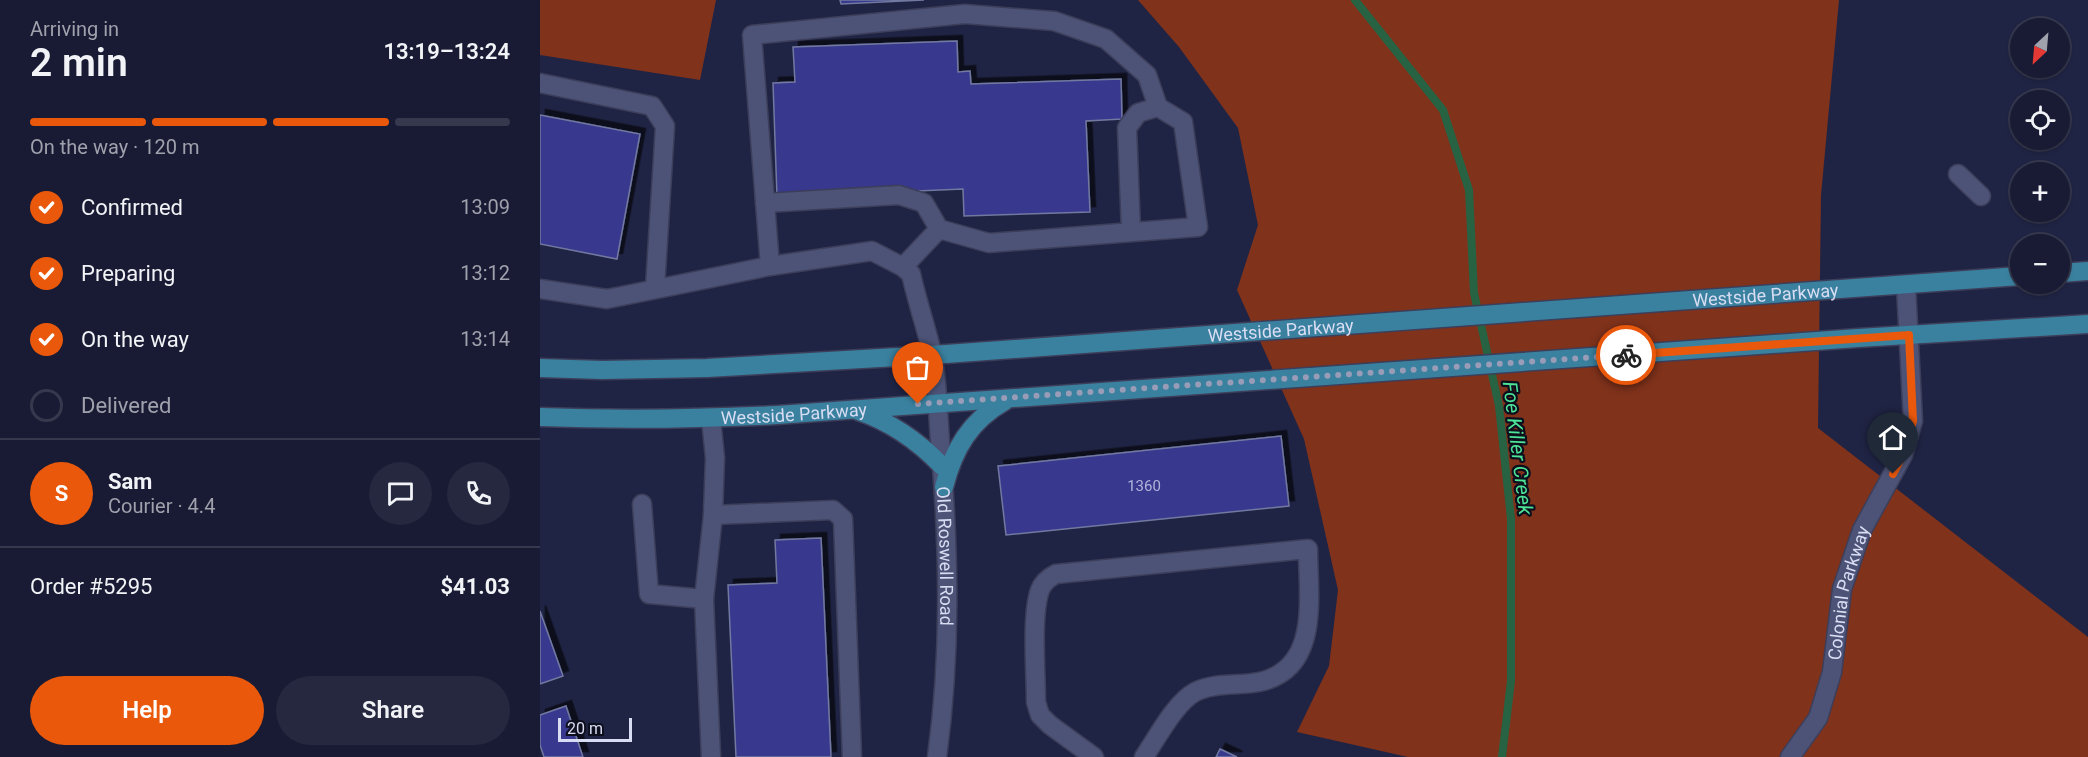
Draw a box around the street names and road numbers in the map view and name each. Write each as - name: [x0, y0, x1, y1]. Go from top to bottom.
- street label: Westside Parkway: [1692, 279, 1840, 310]
- street label: Westside Parkway: [1207, 314, 1355, 345]
- street label: Westside Parkway: [720, 398, 868, 428]
- street label: Old Roswell Road: [933, 486, 958, 626]
- street label: Colonial Parkway: [1823, 523, 1873, 661]

